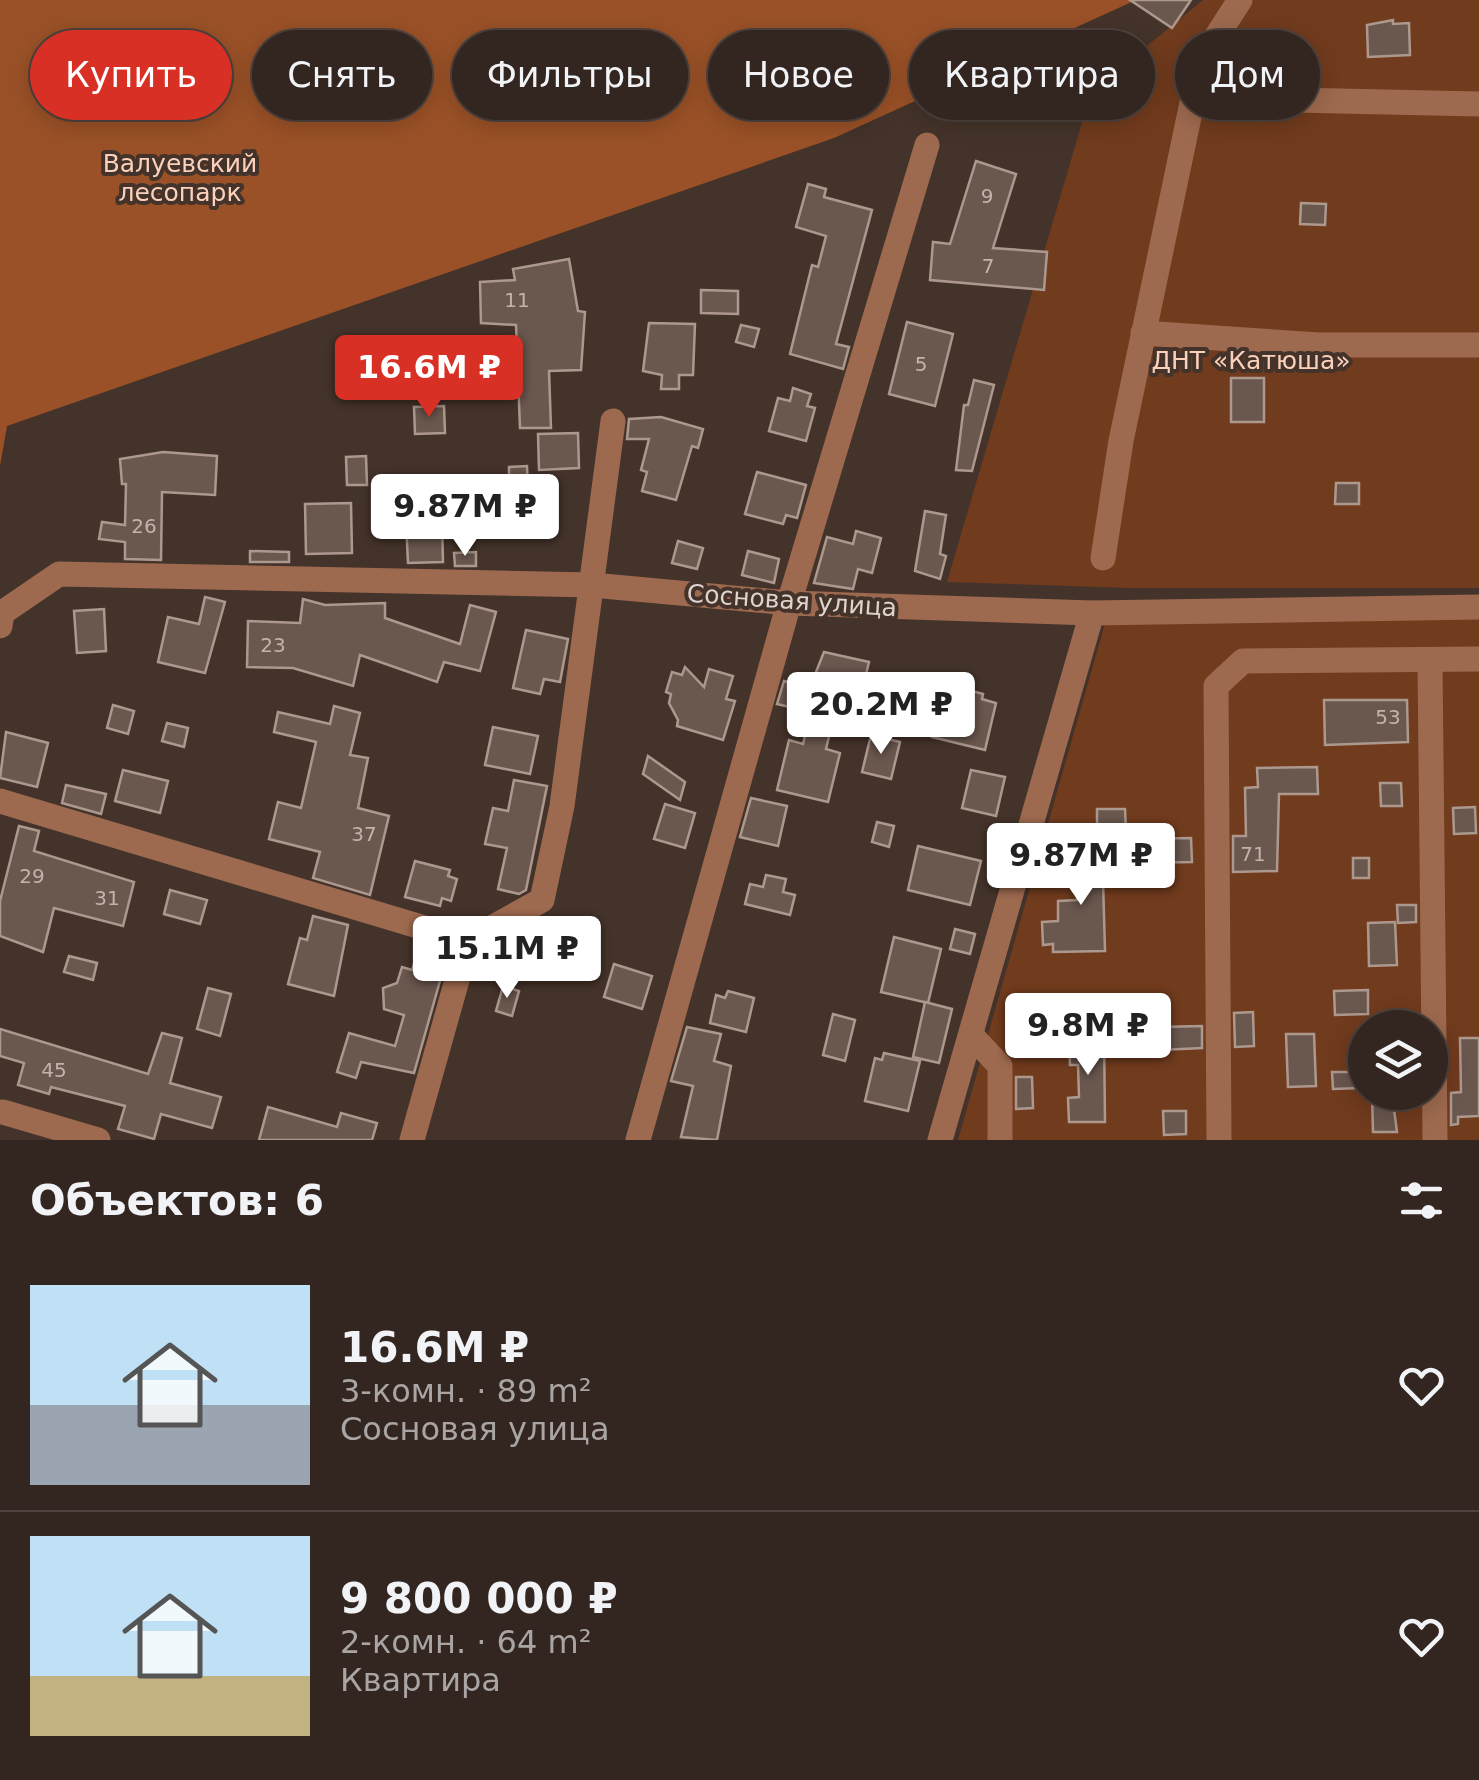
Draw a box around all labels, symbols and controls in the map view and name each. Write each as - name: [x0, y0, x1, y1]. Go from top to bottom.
- chip: Купить: [30, 30, 232, 120]
- chip: Снять: [252, 30, 432, 120]
- chip: Фильтры: [452, 30, 688, 120]
- chip: Новое: [708, 30, 889, 120]
- chip: Квартира: [909, 30, 1155, 120]
- chip: Дом: [1175, 30, 1320, 120]
- park label: Валуевский лесопарк: [103, 149, 257, 207]
- house number: 9: [981, 184, 993, 208]
- house number: 7: [982, 254, 994, 278]
- house number: 11: [504, 288, 530, 312]
- pin: 16.6M ₽: [337, 335, 521, 420]
- park label: ДНТ «Катюша»: [1151, 346, 1351, 375]
- text: 16.6M ₽: [357, 348, 501, 386]
- house number: 5: [915, 352, 927, 376]
- pin: 9.87M ₽: [373, 474, 557, 559]
- text: 9.87M ₽: [393, 487, 537, 525]
- house number: 26: [131, 514, 157, 538]
- street label: Сосновая улица: [686, 579, 898, 622]
- house number: 23: [260, 633, 286, 657]
- pin: 20.2M ₽: [789, 672, 973, 757]
- text: 20.2M ₽: [809, 685, 953, 723]
- house number: 53: [1375, 705, 1401, 729]
- house number: 37: [351, 822, 377, 846]
- pin: 9.87M ₽: [989, 823, 1173, 908]
- text: 9.87M ₽: [1009, 836, 1153, 874]
- house number: 71: [1240, 842, 1266, 866]
- house number: 29: [19, 864, 45, 888]
- house number: 31: [94, 886, 120, 910]
- pin: 15.1M ₽: [415, 916, 599, 1001]
- text: 15.1M ₽: [435, 929, 579, 967]
- pin: 9.8M ₽: [1007, 993, 1169, 1078]
- text: 9.8M ₽: [1027, 1006, 1149, 1044]
- map controls: [1348, 1010, 1448, 1110]
- button: layers: [1348, 1010, 1448, 1110]
- house number: 45: [41, 1058, 67, 1082]
- icon: filters: [1394, 1173, 1449, 1228]
- text: Объектов: 6: [30, 1176, 324, 1225]
- text: 16.6M ₽: [340, 1323, 529, 1372]
- icon: home: [110, 1325, 230, 1445]
- icon: heart: [1394, 1358, 1449, 1413]
- text: 3-комн. · 89 m²: [340, 1372, 591, 1410]
- text: Сосновая улица: [340, 1410, 609, 1448]
- text: 9 800 000 ₽: [340, 1574, 618, 1623]
- icon: home: [110, 1576, 230, 1696]
- icon: heart: [1394, 1609, 1449, 1664]
- text: 2-комн. · 64 m²: [340, 1623, 591, 1661]
- text: Квартира: [340, 1661, 501, 1699]

